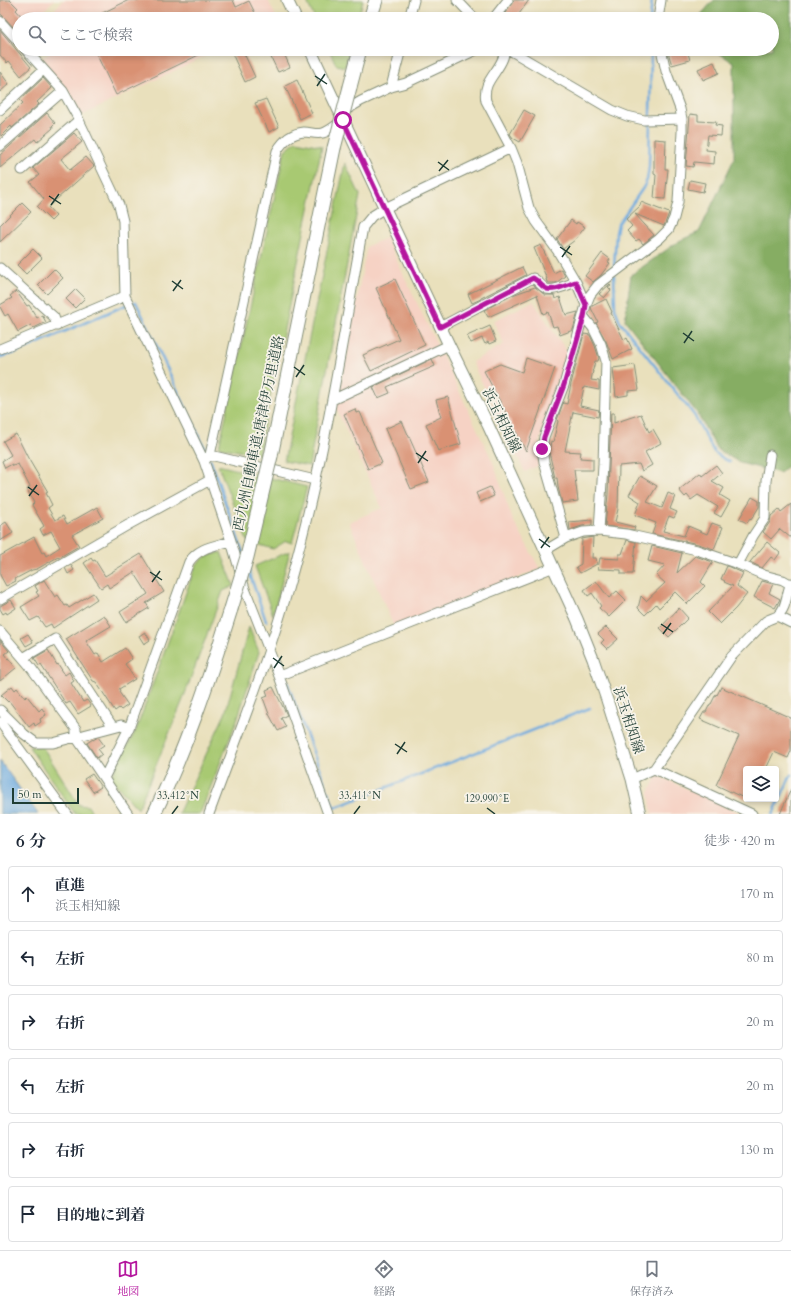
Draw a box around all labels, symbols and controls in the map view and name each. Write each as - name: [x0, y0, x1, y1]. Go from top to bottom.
- search box: [12, 12, 779, 56]
- icon: search: [26, 23, 48, 45]
- text: ここで検索: [58, 25, 133, 45]
- route start: [334, 111, 352, 129]
- street label: 西九州自動車道;唐津伊万里道路: [228, 334, 289, 533]
- street label: 浜玉相知線: [478, 385, 525, 456]
- route end: [533, 440, 551, 458]
- street label: 浜玉相知線: [609, 684, 648, 756]
- map controls: [743, 766, 779, 802]
- button: layers: [743, 766, 779, 802]
- scale bar: [12, 786, 79, 805]
- text: 50 m: [18, 787, 42, 802]
- text: 33.412°N: [157, 789, 199, 803]
- text: 33.411°N: [339, 789, 381, 803]
- text: 129.990°E: [465, 792, 509, 806]
- text: 6 分: [16, 830, 46, 853]
- text: 徒歩 · 420 m: [704, 832, 775, 850]
- text: 直進: [55, 875, 85, 895]
- icon: ahead: [17, 883, 39, 905]
- text: 170 m: [740, 885, 774, 903]
- text: 浜玉相知線: [55, 897, 120, 915]
- icon: left: [17, 947, 39, 969]
- text: 左折: [55, 949, 85, 969]
- text: 80 m: [746, 949, 774, 967]
- icon: right: [17, 1011, 39, 1033]
- text: 右折: [55, 1013, 85, 1033]
- text: 20 m: [746, 1013, 774, 1031]
- icon: left: [17, 1075, 39, 1097]
- text: 左折: [55, 1077, 85, 1097]
- text: 20 m: [746, 1077, 774, 1095]
- icon: right: [17, 1139, 39, 1161]
- text: 右折: [55, 1141, 85, 1161]
- text: 130 m: [740, 1141, 774, 1159]
- icon: arrive: [17, 1203, 39, 1225]
- text: 目的地に到着: [55, 1205, 145, 1225]
- tab: 地図: [117, 1258, 139, 1299]
- tab: 経路: [373, 1258, 395, 1299]
- tab: 保存済み: [630, 1258, 674, 1299]

